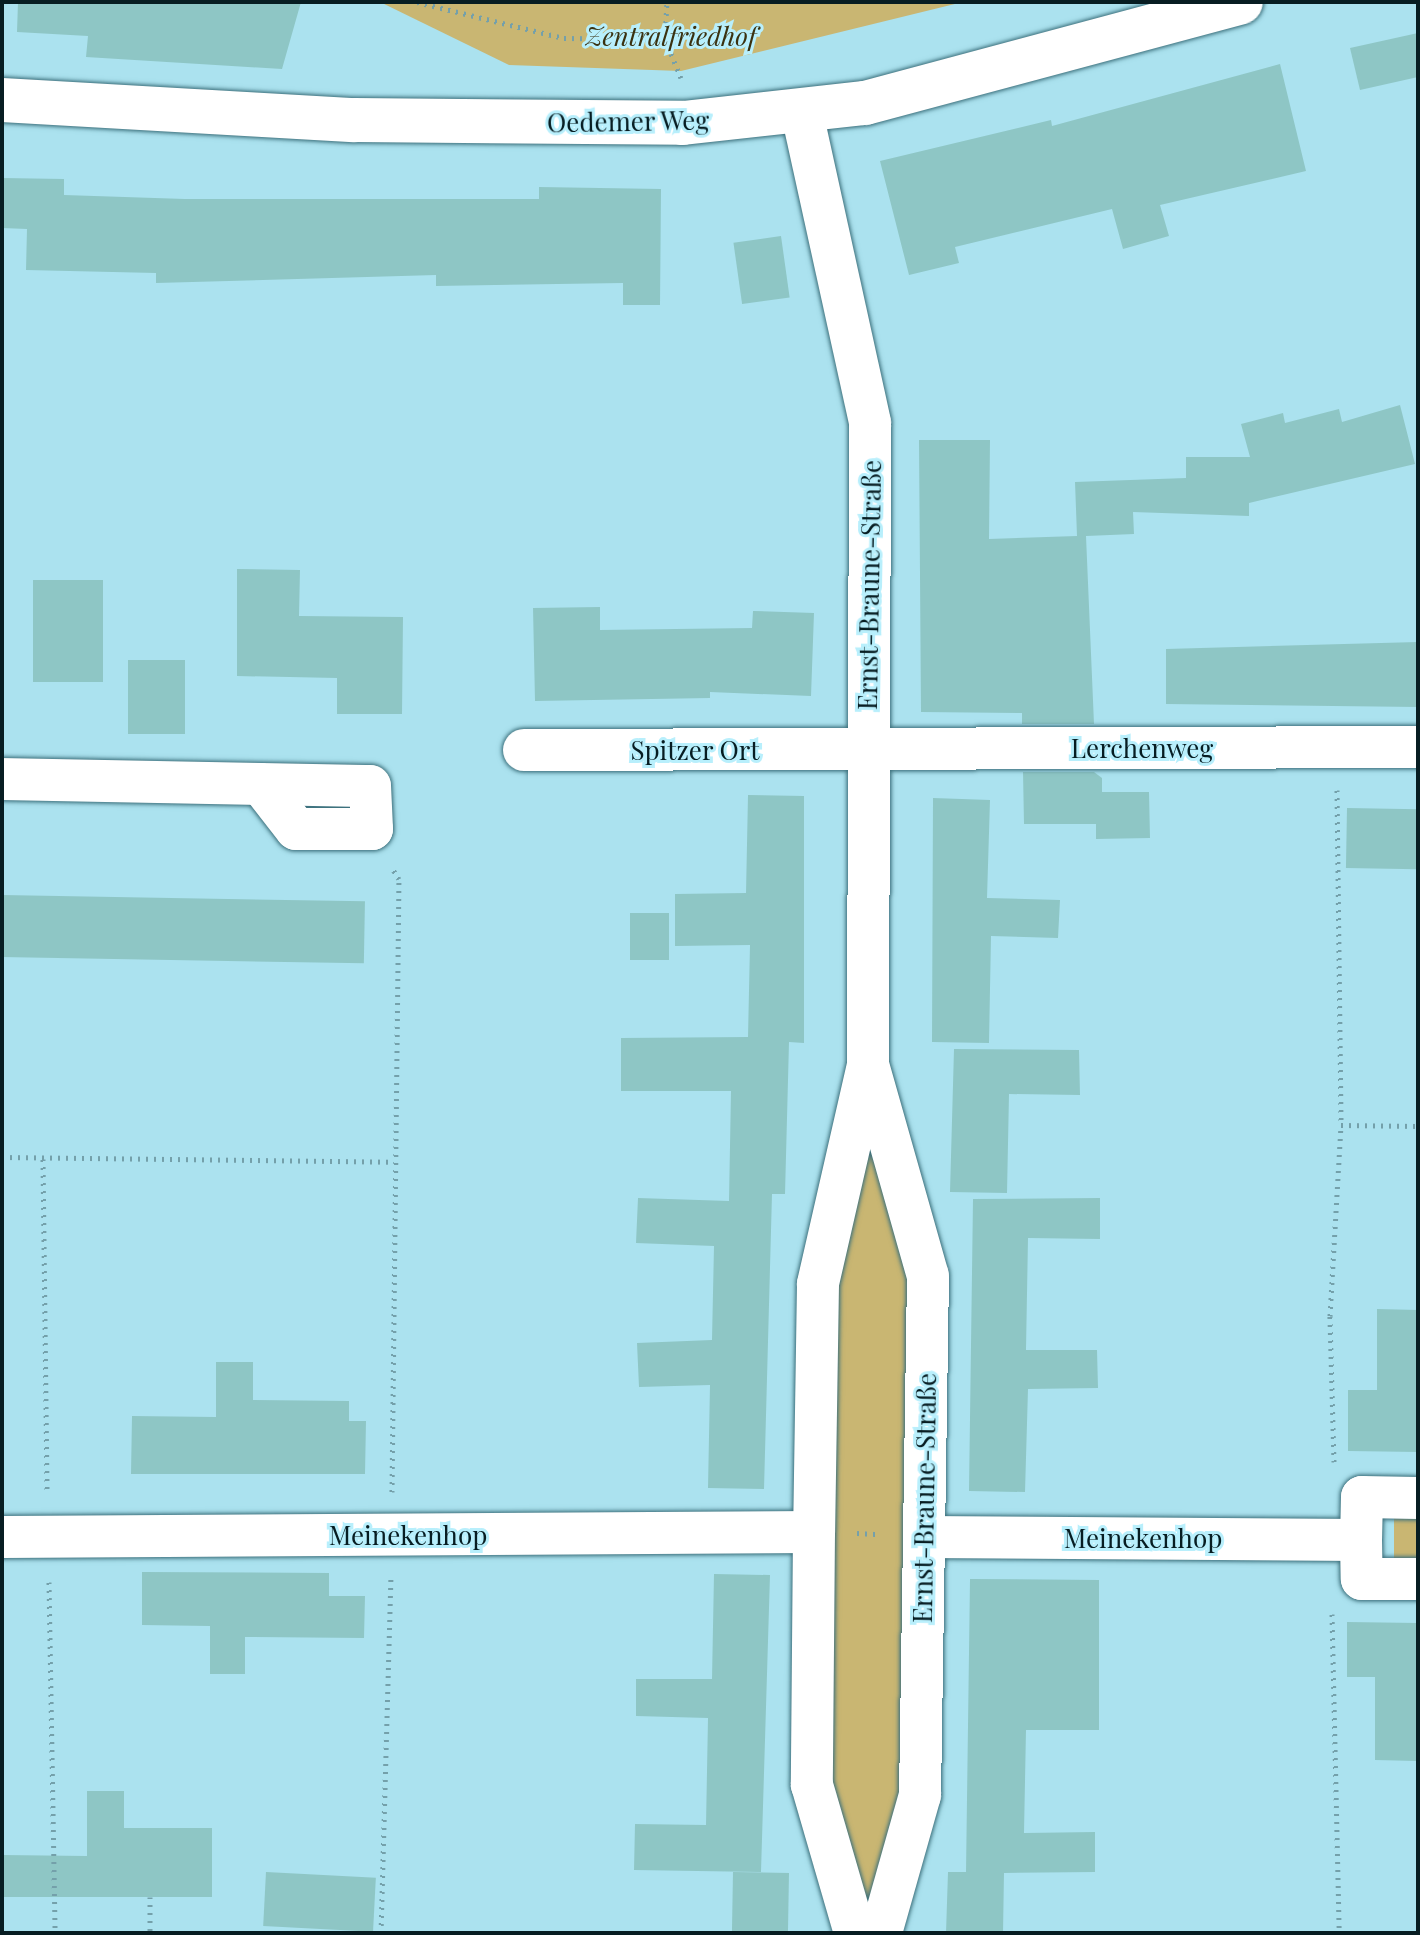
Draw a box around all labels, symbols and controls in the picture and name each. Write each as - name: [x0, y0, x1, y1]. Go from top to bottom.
- park label: Zentralfriedhof: [586, 20, 756, 52]
- street label: Oedemer Weg: [546, 104, 710, 138]
- street label: Ernst-Braune-Straße: [851, 460, 887, 710]
- street label: Lerchenweg: [1071, 732, 1213, 764]
- street label: Spitzer Ort: [630, 734, 760, 766]
- street label: Ernst-Braune-Straße: [906, 1373, 942, 1623]
- street label: Meinekenhop: [329, 1519, 487, 1551]
- street label: Meinekenhop: [1064, 1522, 1222, 1554]

